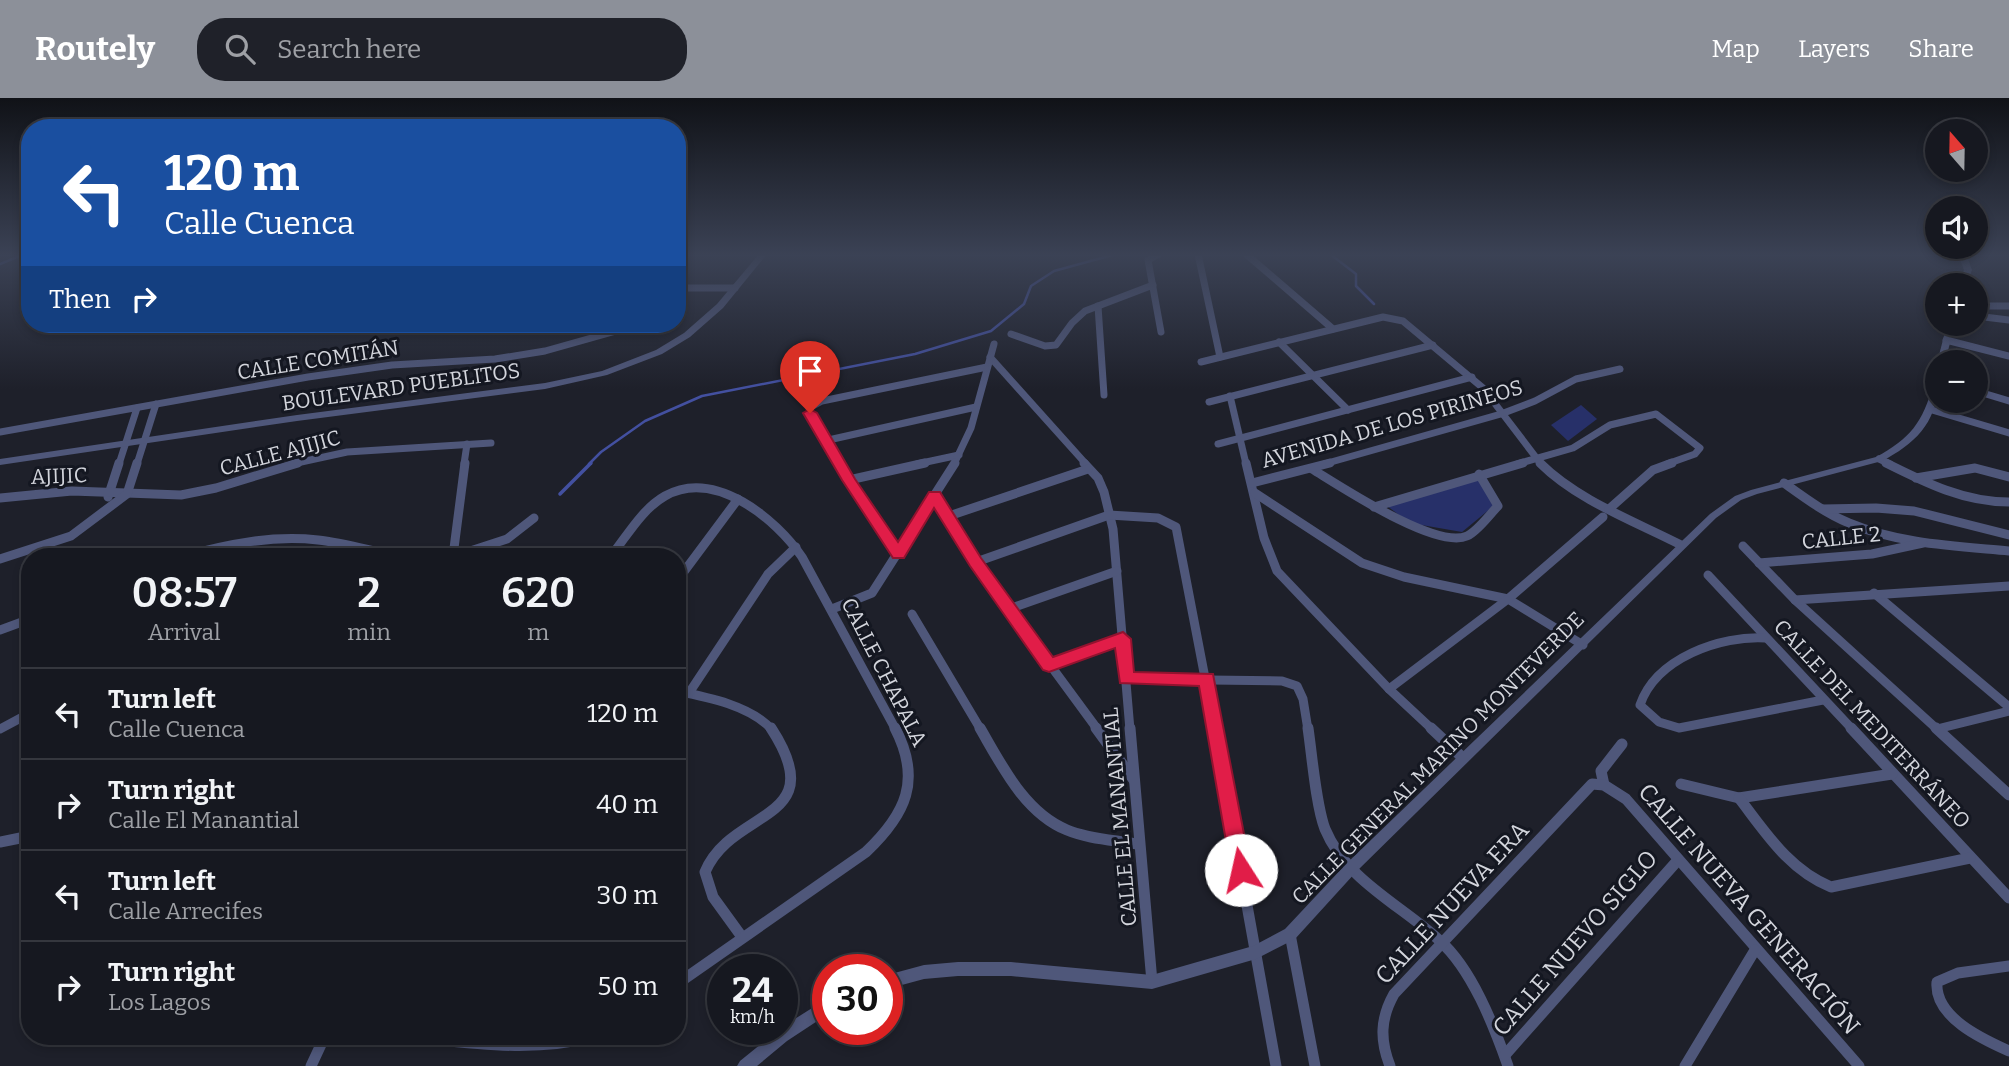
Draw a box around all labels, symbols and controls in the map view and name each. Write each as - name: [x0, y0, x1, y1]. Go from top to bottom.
- search box: [197, 18, 687, 81]
- text: Routely: [35, 29, 155, 69]
- icon: search: [221, 30, 259, 68]
- text: Search here: [277, 34, 421, 65]
- text: Map: [1712, 35, 1760, 63]
- text: Layers: [1798, 35, 1870, 63]
- text: Share: [1908, 35, 1974, 63]
- north arrow: [1925, 119, 1988, 182]
- map controls: [1925, 119, 1988, 413]
- text: 120 m: [164, 144, 299, 203]
- icon: left: [49, 147, 140, 238]
- button: sound: [1925, 196, 1988, 259]
- text: Calle Cuenca: [164, 204, 354, 242]
- button: +: [1925, 273, 1988, 336]
- icon: right: [125, 280, 163, 318]
- text: Then: [49, 284, 111, 315]
- street label: CALLE COMITÁN: [235, 334, 401, 386]
- pin: [780, 341, 840, 413]
- button: −: [1925, 350, 1988, 413]
- icon: arrive: [791, 352, 829, 390]
- street label: BOULEVARD PUEBLITOS: [280, 357, 522, 417]
- street label: AVENIDA DE LOS PIRINEOS: [1258, 374, 1526, 474]
- street label: CALLE AJIJIC: [217, 424, 343, 482]
- street label: AJIJIC: [30, 462, 88, 490]
- street label: CALLE 2: [1800, 521, 1882, 555]
- text: 08:57: [131, 568, 237, 618]
- text: 2: [357, 568, 381, 618]
- text: 620: [501, 568, 576, 618]
- street label: CALLE CHAPALA: [835, 593, 933, 751]
- street label: CALLE GENERAL MARINO MONTEVERDE: [1286, 606, 1590, 910]
- street label: CALLE DEL MEDITERRÁNEO: [1768, 614, 1976, 834]
- text: Arrival: [148, 618, 221, 646]
- text: min: [347, 618, 391, 646]
- text: m: [527, 618, 549, 646]
- text: Turn left: [108, 684, 216, 715]
- icon: left: [49, 695, 87, 733]
- text: 120 m: [587, 698, 658, 729]
- street label: CALLE EL MANANTIAL: [1097, 706, 1143, 928]
- text: Calle Cuenca: [108, 715, 245, 743]
- text: Turn right: [108, 775, 235, 806]
- street label: CALLE NUEVA GENERACIÓN: [1632, 778, 1866, 1040]
- icon: right: [49, 786, 87, 824]
- text: 40 m: [596, 789, 658, 820]
- text: Calle El Manantial: [108, 806, 299, 834]
- street label: CALLE NUEVA ERA: [1370, 816, 1534, 990]
- position arrow: [1204, 833, 1278, 907]
- street label: CALLE NUEVO SIGLO: [1487, 845, 1663, 1041]
- text: Turn left: [108, 866, 216, 897]
- icon: left: [49, 877, 87, 915]
- text: 30 m: [597, 880, 658, 911]
- text: Calle Arrecifes: [108, 897, 263, 925]
- speed limit sign: 30: [812, 954, 903, 1045]
- text: Turn right: [108, 957, 235, 988]
- icon: right: [49, 968, 87, 1006]
- text: 24: [732, 969, 773, 1011]
- text: 50 m: [597, 971, 658, 1002]
- text: Los Lagos: [108, 988, 211, 1016]
- text: km/h: [730, 1006, 775, 1028]

